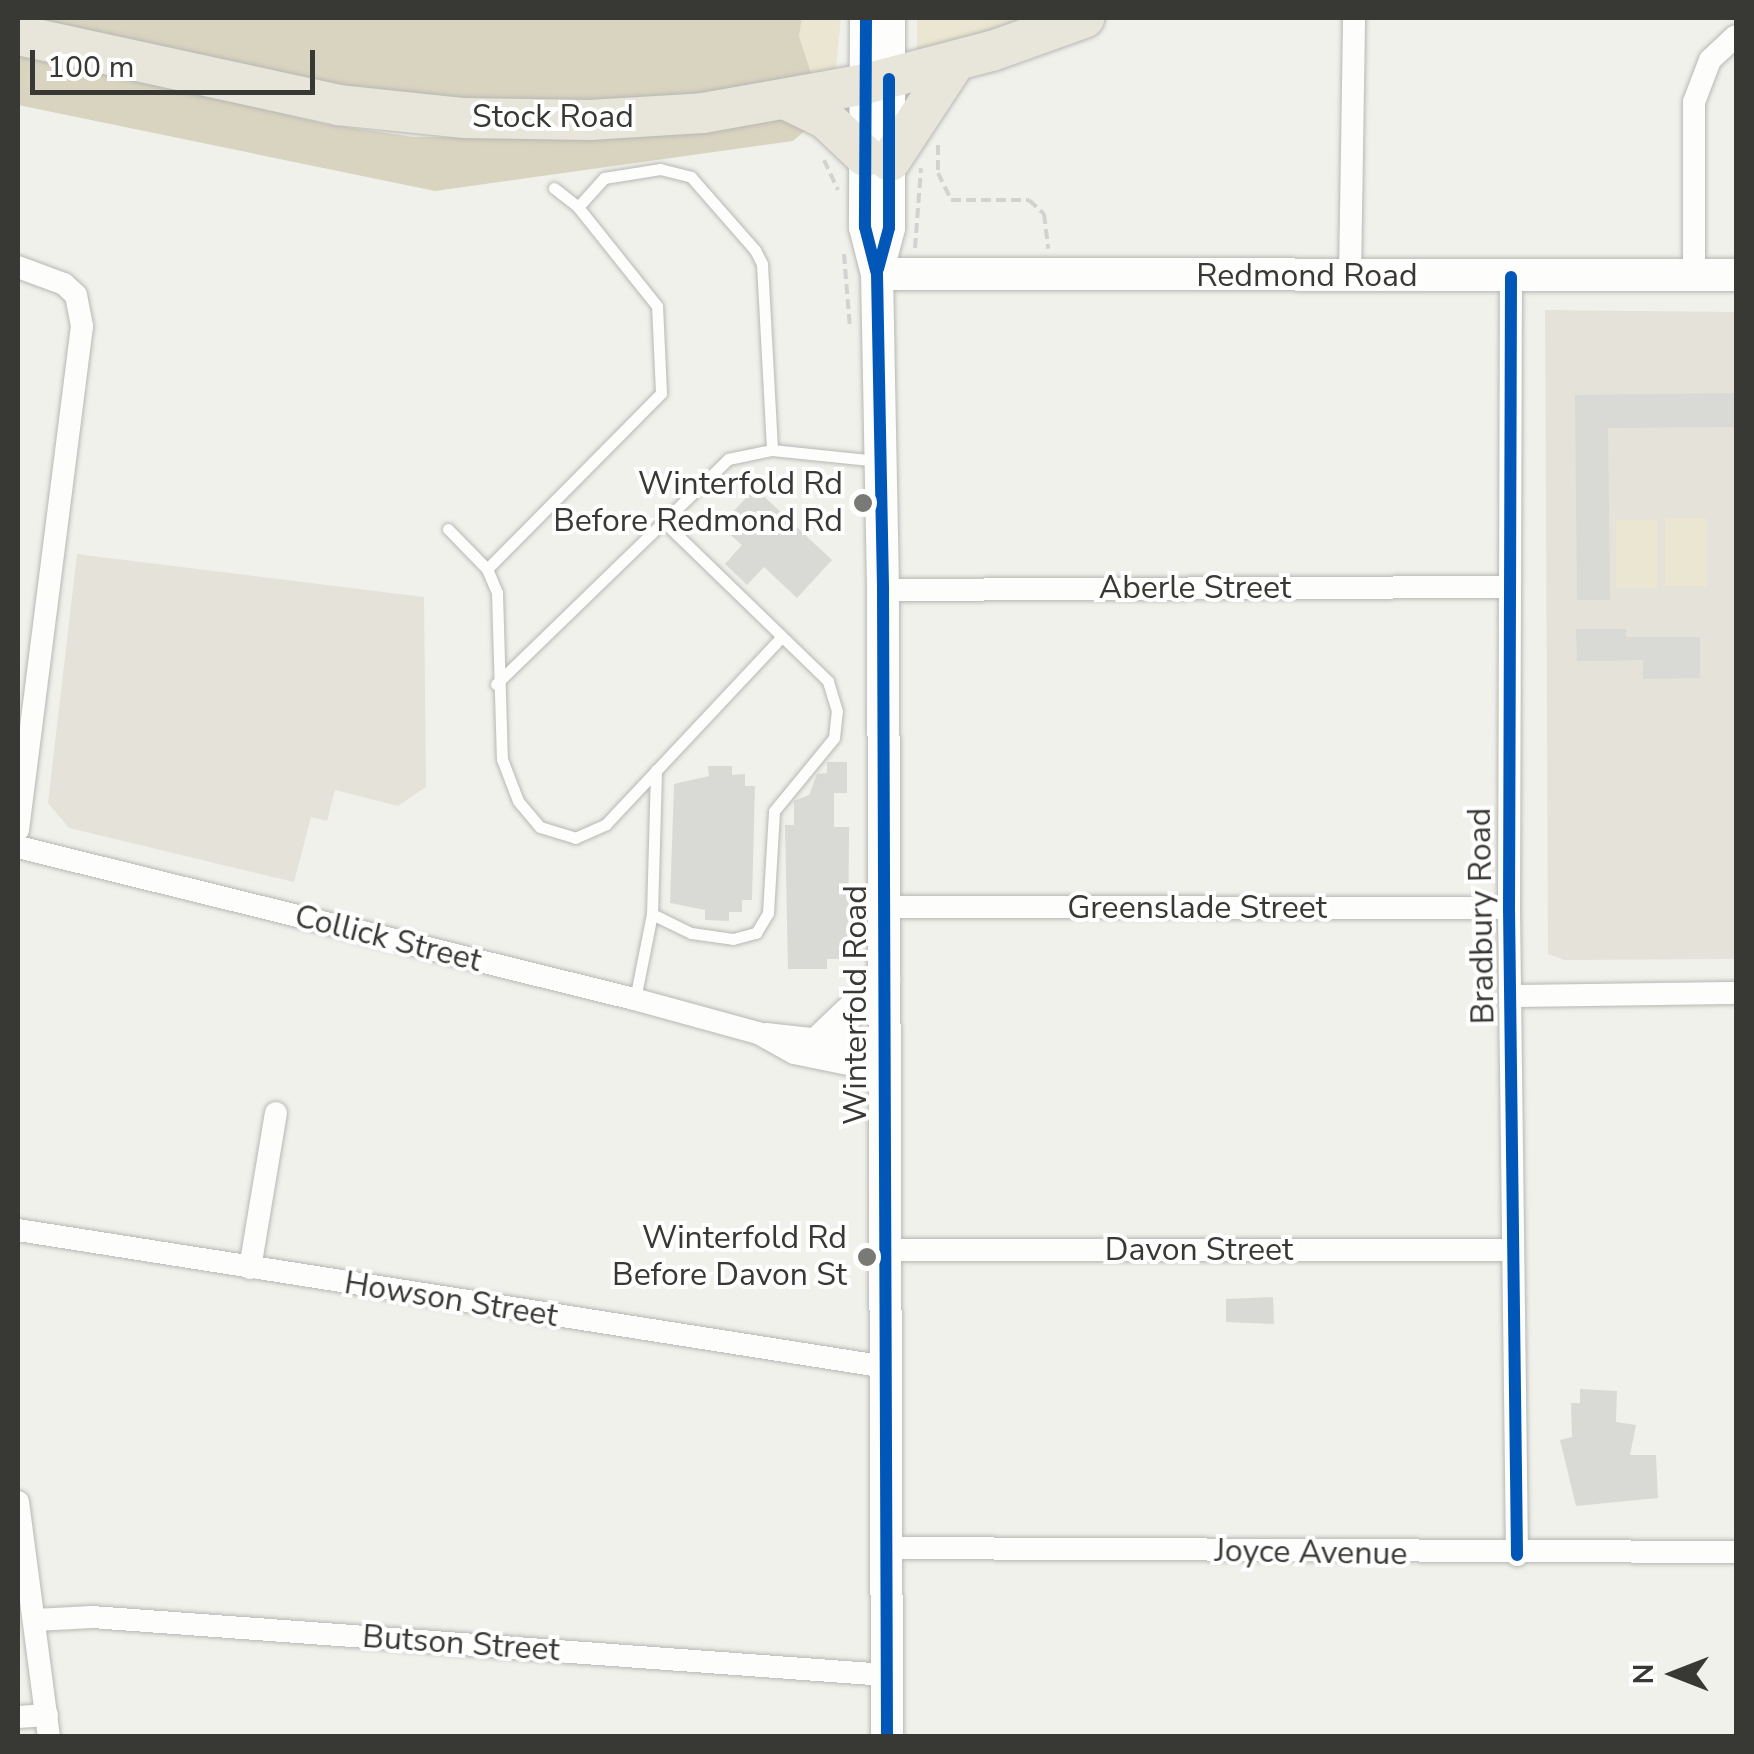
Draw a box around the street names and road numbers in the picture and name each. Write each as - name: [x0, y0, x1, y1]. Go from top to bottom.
- street label: Stock Road: [472, 98, 634, 136]
- street label: Redmond Road: [1196, 257, 1418, 295]
- street label: Aberle Street: [1099, 569, 1291, 607]
- street label: Bradbury Road: [1461, 807, 1503, 1025]
- street label: Winterfold Road: [837, 885, 875, 1125]
- street label: Greenslade Street: [1067, 889, 1327, 927]
- street label: Collick Street: [291, 897, 485, 981]
- street label: Davon Street: [1105, 1231, 1293, 1269]
- street label: Howson Street: [342, 1264, 560, 1336]
- street label: Joyce Avenue: [1214, 1532, 1408, 1574]
- street label: Butson Street: [361, 1618, 561, 1670]

